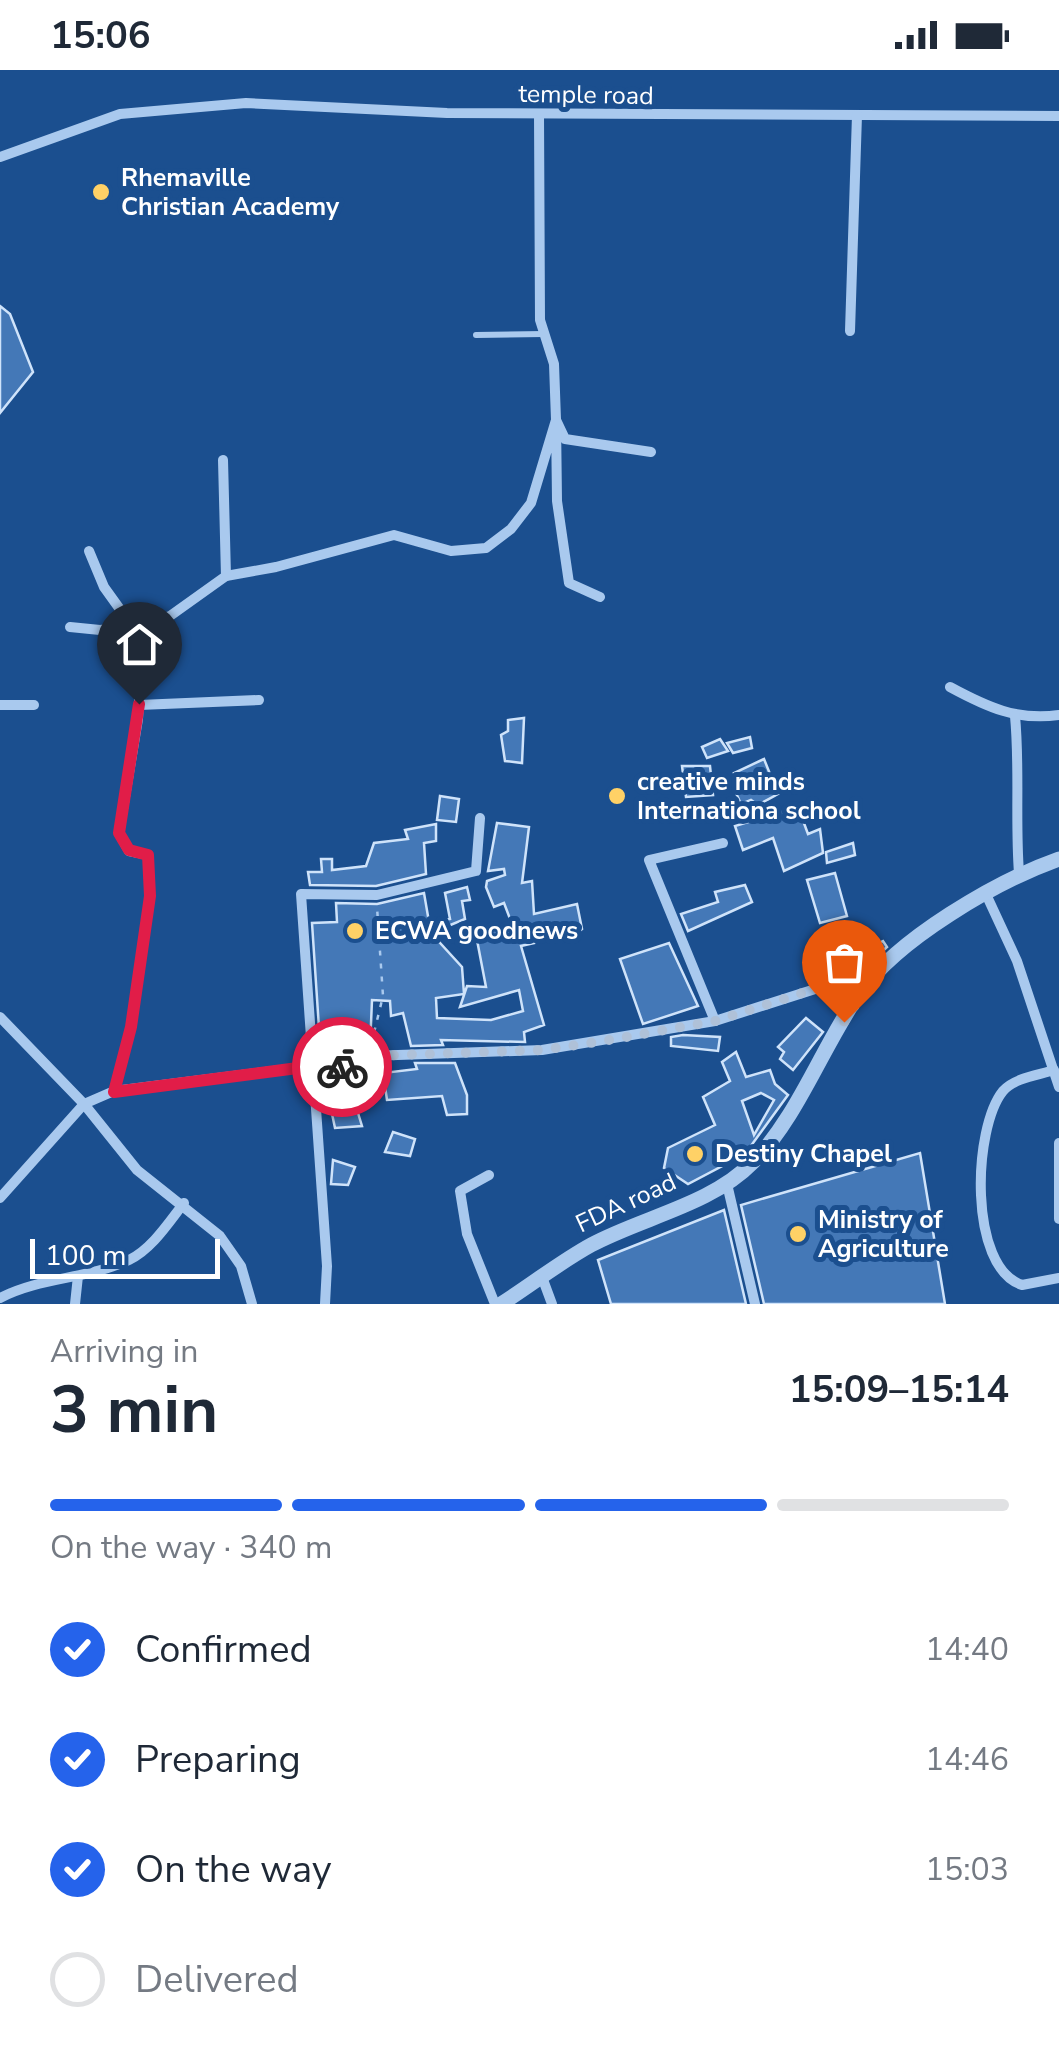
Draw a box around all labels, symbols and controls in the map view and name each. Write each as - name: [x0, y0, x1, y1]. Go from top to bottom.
- text: 15:06: [50, 10, 151, 61]
- street label: temple road: [518, 77, 654, 113]
- place label: Rhemaville Christian Academy: [121, 161, 340, 224]
- marker: Rhemaville Christian Academy: [90, 181, 112, 203]
- pin: [97, 602, 182, 705]
- icon: home: [112, 617, 167, 672]
- place label: creative minds Internationa school: [637, 765, 861, 828]
- marker: creative minds Internationa school: [606, 785, 628, 807]
- place label: ECWA goodnews: [375, 914, 578, 948]
- marker: ECWA goodnews: [344, 920, 366, 942]
- pin: [802, 920, 887, 1023]
- icon: bag: [817, 935, 872, 990]
- courier: [292, 1017, 392, 1117]
- icon: bike: [315, 1040, 370, 1095]
- place label: Destiny Chapel: [715, 1137, 892, 1171]
- marker: Destiny Chapel: [684, 1143, 706, 1165]
- street label: FDA road: [570, 1165, 682, 1241]
- place label: Ministry of Agriculture: [818, 1203, 949, 1266]
- marker: Ministry of Agriculture: [787, 1223, 809, 1245]
- scale bar: [30, 1234, 220, 1278]
- text: 100 m: [45, 1237, 127, 1275]
- text: Arriving in: [50, 1330, 198, 1373]
- text: 15:09–15:14: [789, 1364, 1009, 1415]
- text: 3 min: [50, 1366, 218, 1455]
- text: On the way · 340 m: [50, 1526, 332, 1569]
- icon: check: [50, 1622, 105, 1677]
- text: Confirmed: [135, 1624, 312, 1675]
- text: 14:40: [925, 1628, 1009, 1671]
- icon: check: [50, 1732, 105, 1787]
- text: Preparing: [135, 1734, 301, 1785]
- text: 14:46: [925, 1738, 1009, 1781]
- icon: check: [50, 1842, 105, 1897]
- text: On the way: [135, 1844, 331, 1895]
- text: 15:03: [925, 1848, 1009, 1891]
- text: Delivered: [135, 1954, 299, 2005]

